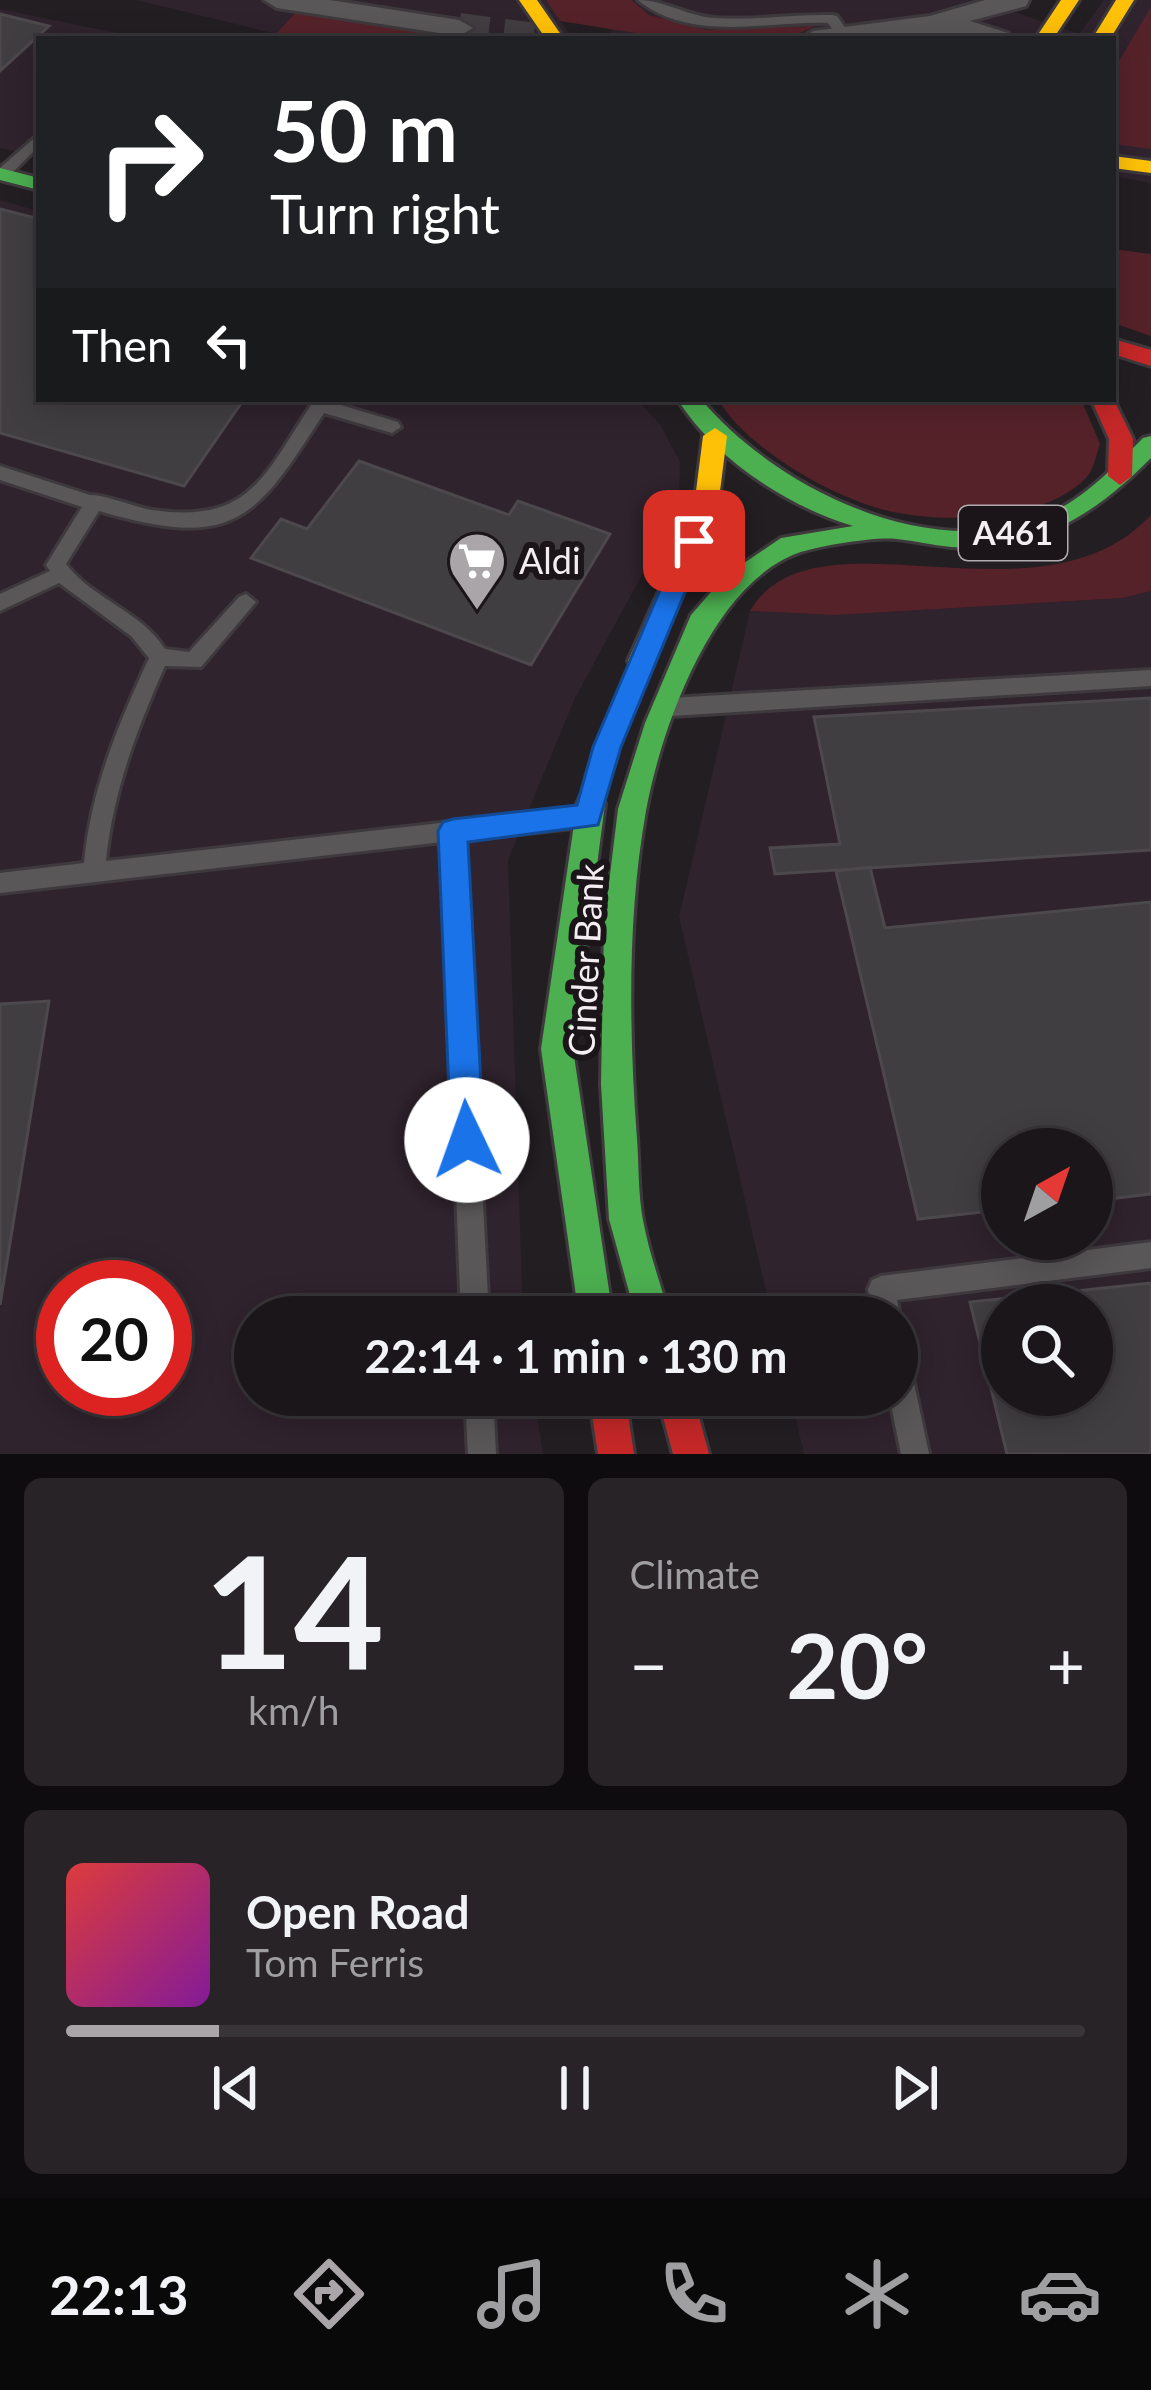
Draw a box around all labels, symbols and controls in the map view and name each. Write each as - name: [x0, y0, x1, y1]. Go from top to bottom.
- text: 50 m: [270, 79, 458, 180]
- icon: right: [72, 84, 228, 240]
- text: Turn right: [270, 181, 500, 246]
- icon: left: [196, 312, 262, 378]
- text: Then: [72, 318, 172, 372]
- pin: [643, 490, 745, 592]
- road number: A461: [959, 506, 1067, 560]
- icon: arrive: [661, 508, 727, 574]
- supermarket icon: Aldi: [446, 530, 508, 612]
- place label: Aldi: [519, 538, 581, 582]
- street label: Cinder Bank: [558, 862, 612, 1057]
- position arrow: [404, 1077, 530, 1203]
- north arrow: [981, 1128, 1113, 1260]
- map controls: [981, 1128, 1113, 1416]
- speed limit sign: 20: [36, 1260, 192, 1416]
- button: search: [981, 1284, 1113, 1416]
- text: 22:14 · 1 min · 130 m: [365, 1329, 787, 1383]
- text: 14: [203, 1515, 384, 1702]
- text: Climate: [630, 1551, 760, 1597]
- text: 20°: [786, 1610, 928, 1718]
- text: −: [630, 1625, 668, 1704]
- text: +: [1047, 1625, 1085, 1704]
- text: km/h: [248, 1687, 339, 1733]
- text: Open Road: [246, 1885, 470, 1939]
- text: Tom Ferris: [246, 1939, 424, 1985]
- icon: previous: [203, 2055, 269, 2121]
- icon: pause: [542, 2055, 608, 2121]
- icon: next: [882, 2055, 948, 2121]
- icon: directions: [287, 2252, 371, 2336]
- icon: music: [470, 2252, 554, 2336]
- icon: phone: [652, 2252, 736, 2336]
- icon: climate: [835, 2252, 919, 2336]
- icon: car: [1018, 2252, 1102, 2336]
- text: 22:13: [49, 2262, 189, 2327]

